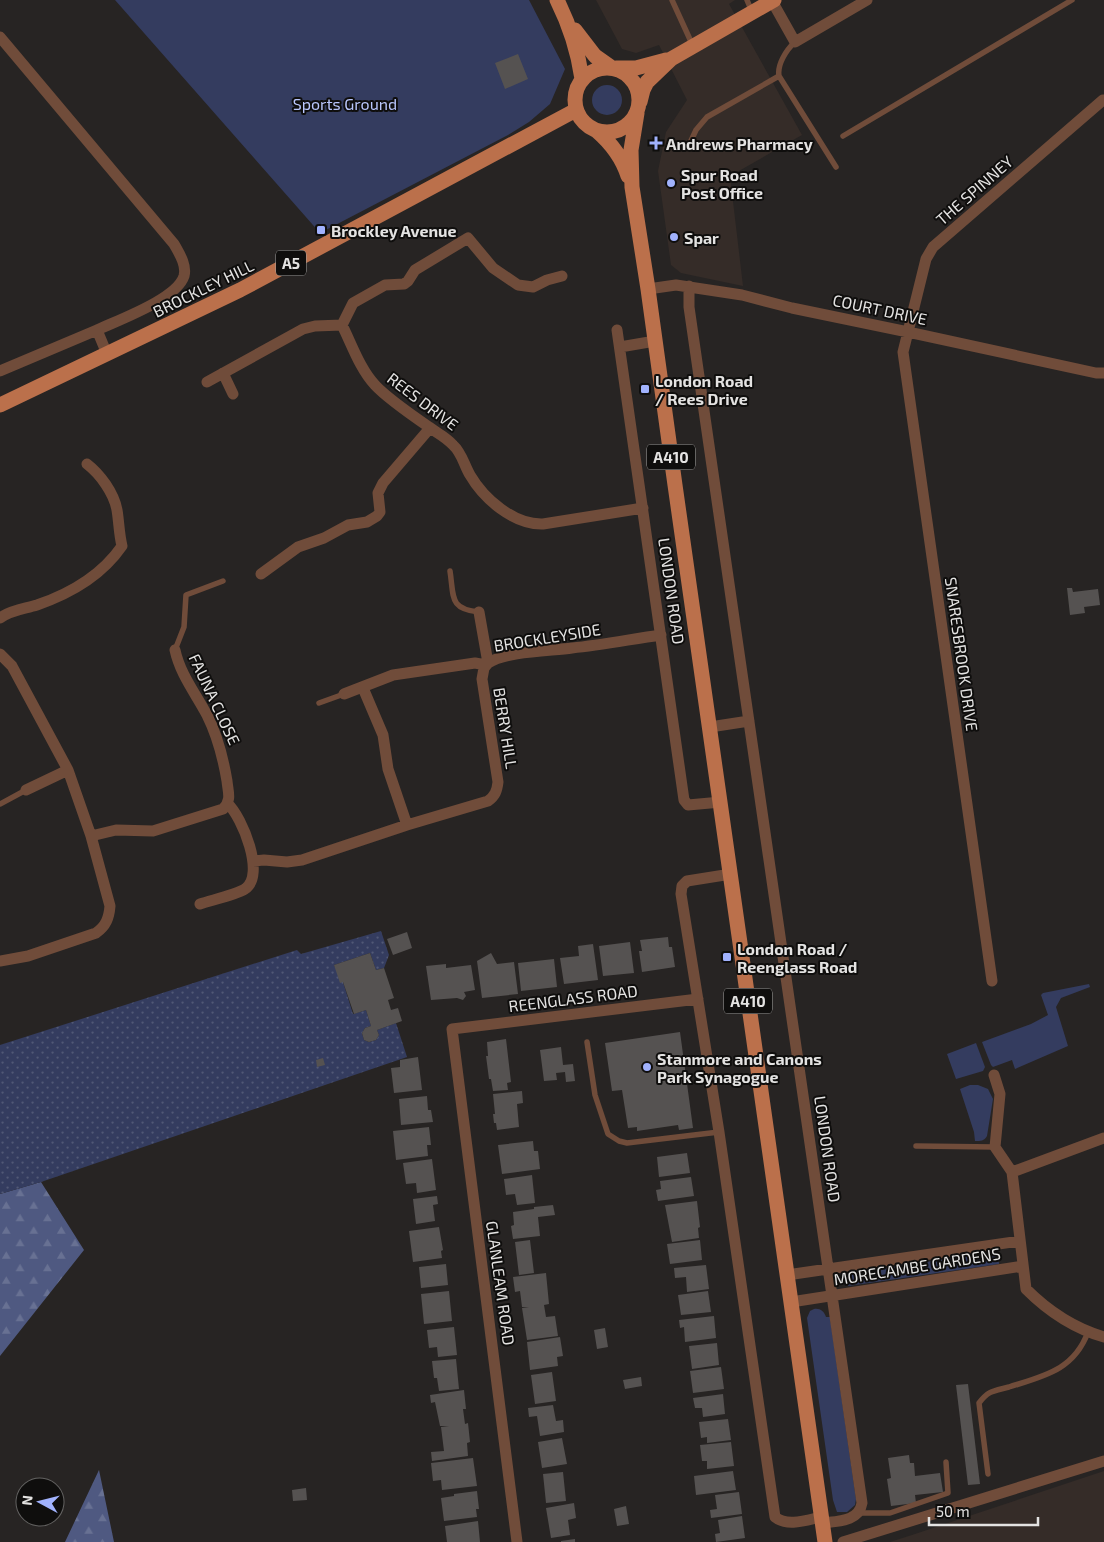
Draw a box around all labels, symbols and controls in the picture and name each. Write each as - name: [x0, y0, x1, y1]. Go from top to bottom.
- park label: Sports Ground: [293, 94, 397, 113]
- place label: Andrews Pharmacy: [666, 134, 813, 154]
- marker: Andrews Pharmacy: [650, 137, 662, 149]
- street label: THE SPINNEY: [932, 151, 1016, 229]
- place label: Spur Road Post Office: [681, 165, 763, 202]
- marker: Spur Road Post Office: [665, 177, 677, 189]
- place label: Brockley Avenue: [331, 221, 457, 241]
- marker: Brockley Avenue: [315, 224, 327, 236]
- place label: Spar: [684, 228, 719, 247]
- marker: Spar: [668, 231, 680, 243]
- road number: A5: [276, 250, 306, 276]
- street label: BROCKLEY HILL: [149, 255, 257, 321]
- street label: COURT DRIVE: [831, 290, 929, 328]
- street label: REES DRIVE: [384, 368, 462, 434]
- place label: London Road / Rees Drive: [655, 371, 753, 408]
- marker: London Road / Rees Drive: [639, 383, 651, 395]
- road number: A410: [647, 444, 695, 470]
- street label: LONDON ROAD: [655, 537, 689, 645]
- street label: SNARESBROOK DRIVE: [942, 576, 982, 732]
- street label: BROCKLEYSIDE: [492, 619, 602, 655]
- street label: FAUNA CLOSE: [186, 650, 244, 748]
- street label: BERRY HILL: [490, 686, 522, 770]
- place label: London Road / Reenglass Road: [737, 939, 857, 976]
- marker: London Road / Reenglass Road: [721, 951, 733, 963]
- street label: REENGLASS ROAD: [507, 981, 639, 1015]
- road number: A410: [724, 988, 772, 1014]
- place label: Stanmore and Canons Park Synagogue: [657, 1049, 822, 1087]
- marker: Stanmore and Canons Park Synagogue: [641, 1061, 653, 1073]
- street label: LONDON ROAD: [811, 1095, 845, 1203]
- street label: GLANLEAM ROAD: [483, 1220, 519, 1346]
- street label: MORECAMBE GARDENS: [832, 1243, 1002, 1289]
- north arrow: [15, 1477, 65, 1527]
- text: N: [18, 1494, 36, 1506]
- scale bar: [929, 1494, 1038, 1526]
- text: 50 m: [936, 1502, 970, 1520]

